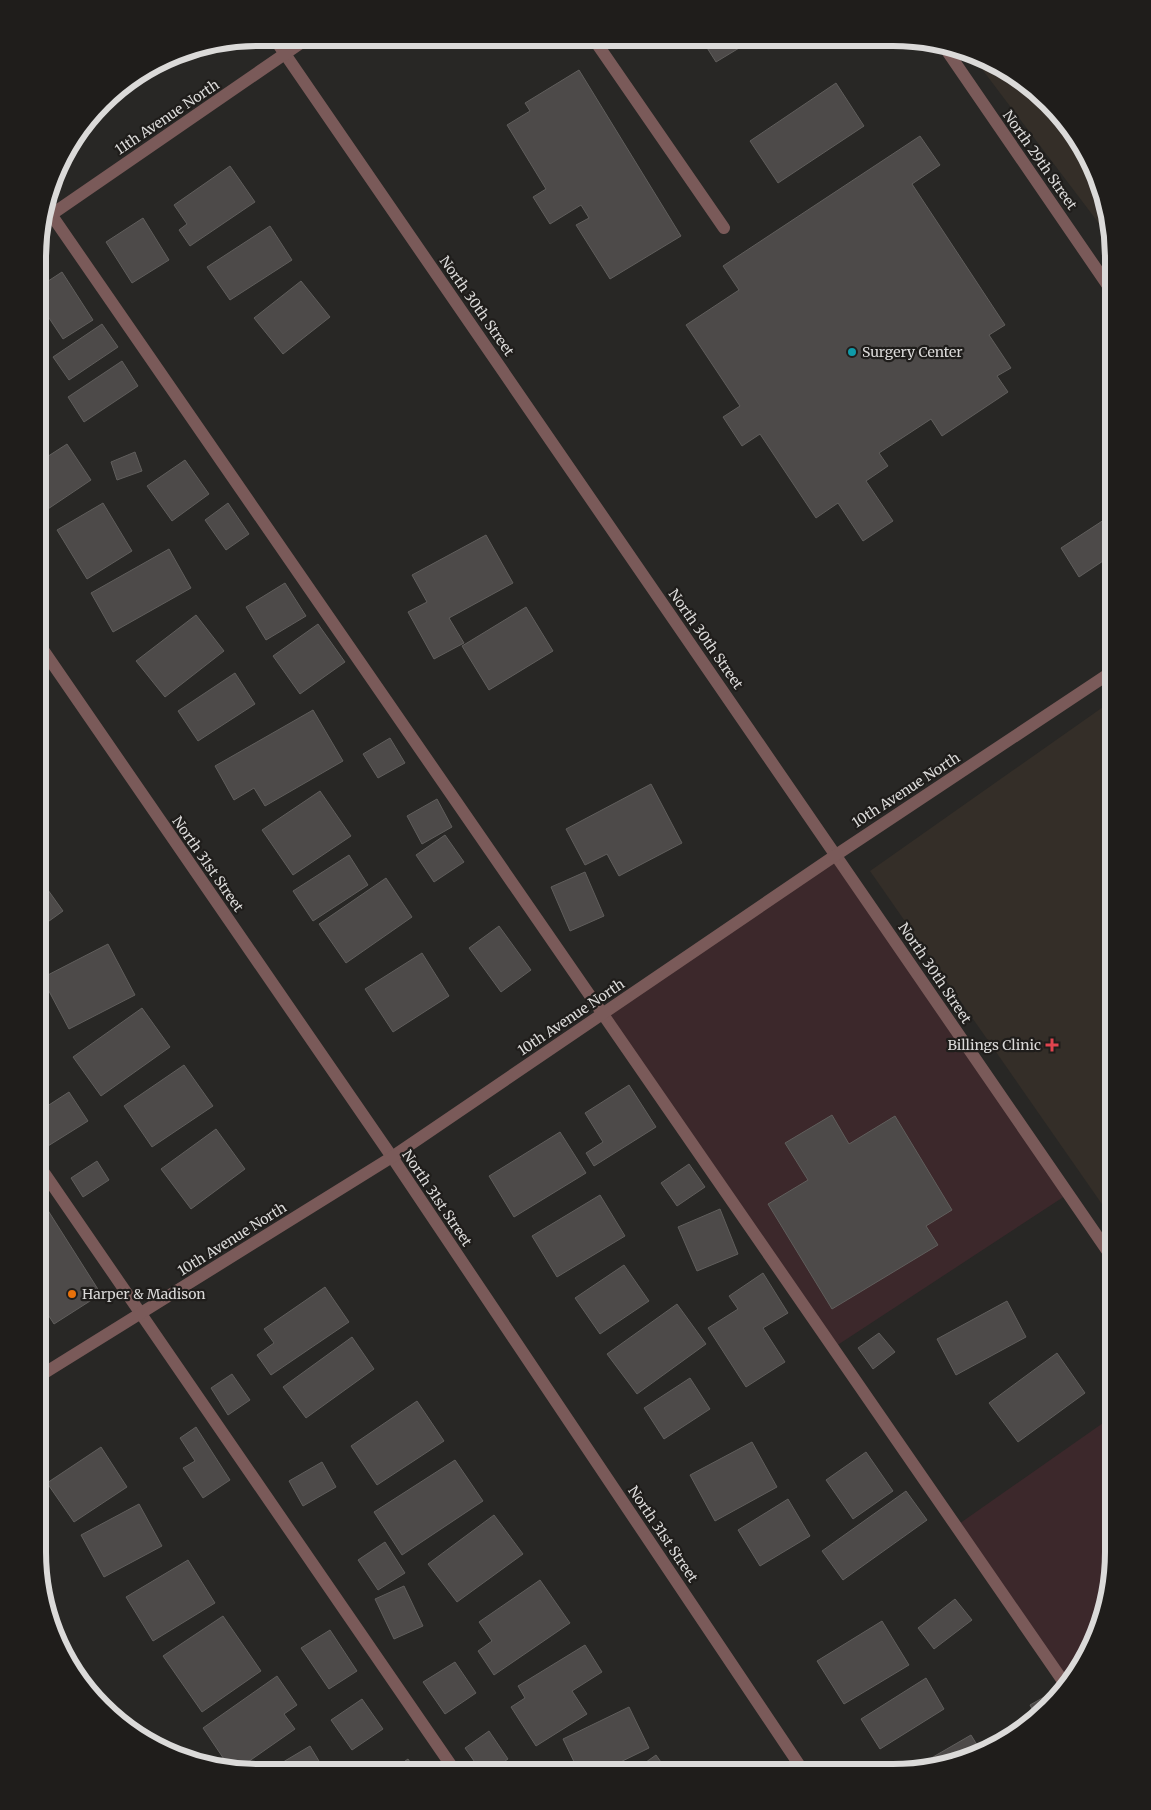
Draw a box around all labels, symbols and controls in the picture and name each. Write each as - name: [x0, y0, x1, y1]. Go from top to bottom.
- street label: 11th Avenue North: [111, 75, 223, 159]
- street label: North 29th Street: [999, 107, 1081, 214]
- street label: North 30th Street: [436, 253, 519, 360]
- place label: Surgery Center: [862, 343, 963, 361]
- marker: Surgery Center: [846, 346, 858, 358]
- street label: North 30th Street: [665, 586, 748, 693]
- street label: 10th Avenue North: [849, 748, 963, 832]
- street label: North 31st Street: [168, 813, 248, 916]
- street label: North 30th Street: [895, 919, 976, 1027]
- street label: 10th Avenue North: [514, 975, 628, 1059]
- place label: Billings Clinic: [947, 1036, 1041, 1054]
- marker: Billings Clinic: [1045, 1038, 1059, 1052]
- street label: North 31st Street: [398, 1146, 476, 1250]
- street label: 10th Avenue North: [174, 1198, 290, 1280]
- place label: Harper & Madison: [82, 1285, 206, 1303]
- marker: Harper & Madison: [66, 1288, 78, 1300]
- street label: North 31st Street: [624, 1482, 702, 1586]

